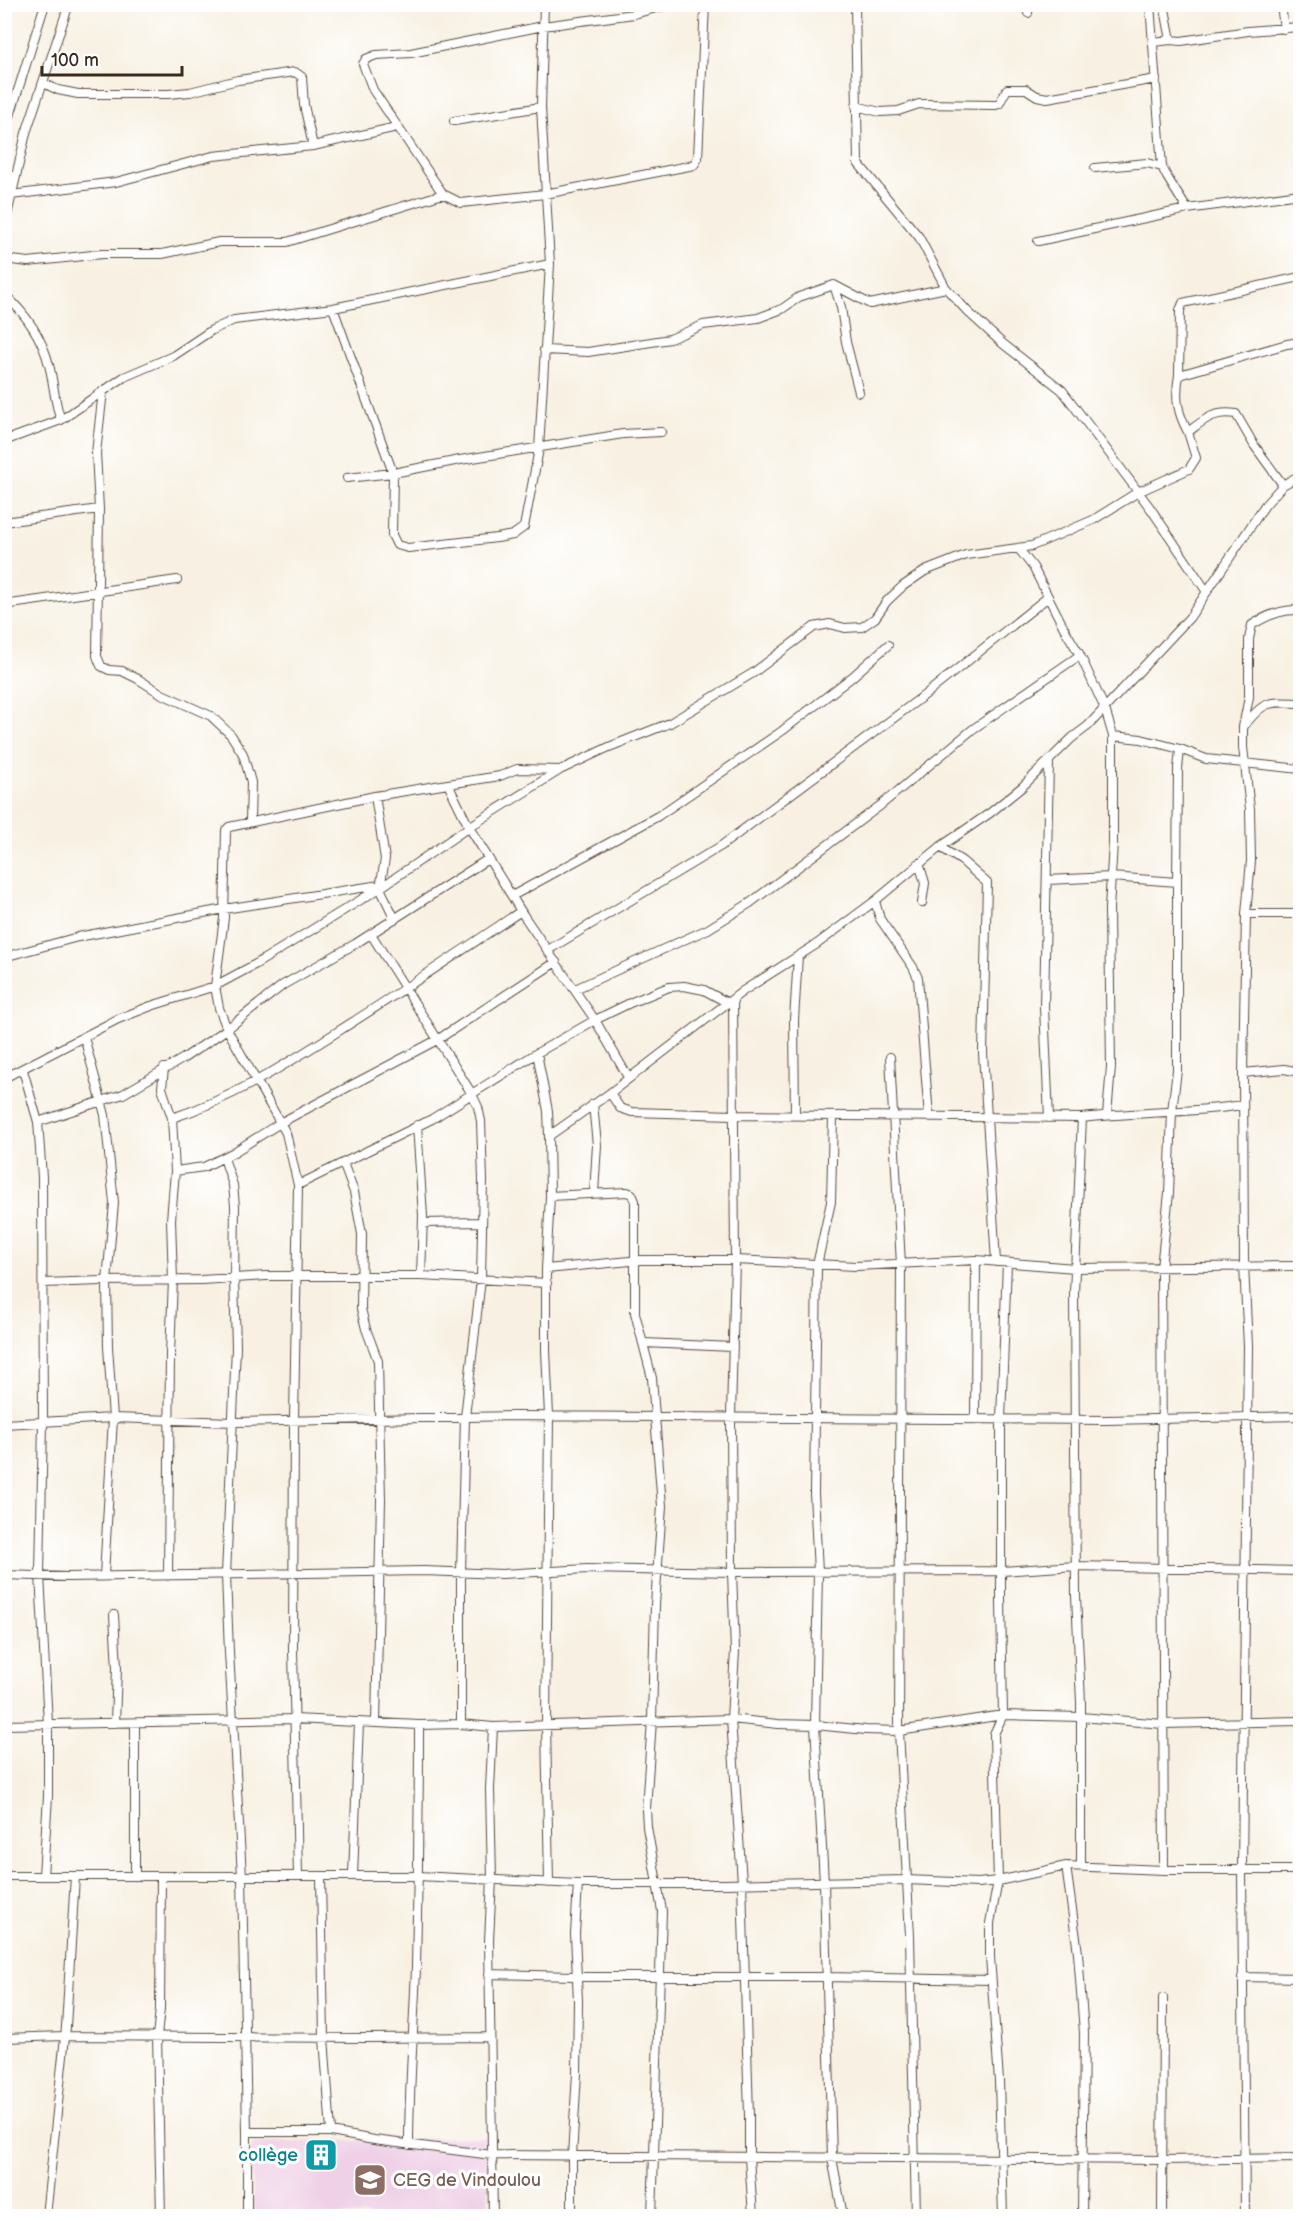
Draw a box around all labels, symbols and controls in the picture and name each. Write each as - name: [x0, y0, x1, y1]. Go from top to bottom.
- scale bar: [42, 39, 182, 77]
- text: 100 m: [51, 50, 99, 71]
- building icon: collège: [303, 2137, 339, 2173]
- place label: collège: [238, 2145, 298, 2166]
- school or university icon: CEG de Vindoulou: [352, 2162, 388, 2198]
- place label: CEG de Vindoulou: [393, 2170, 541, 2191]

